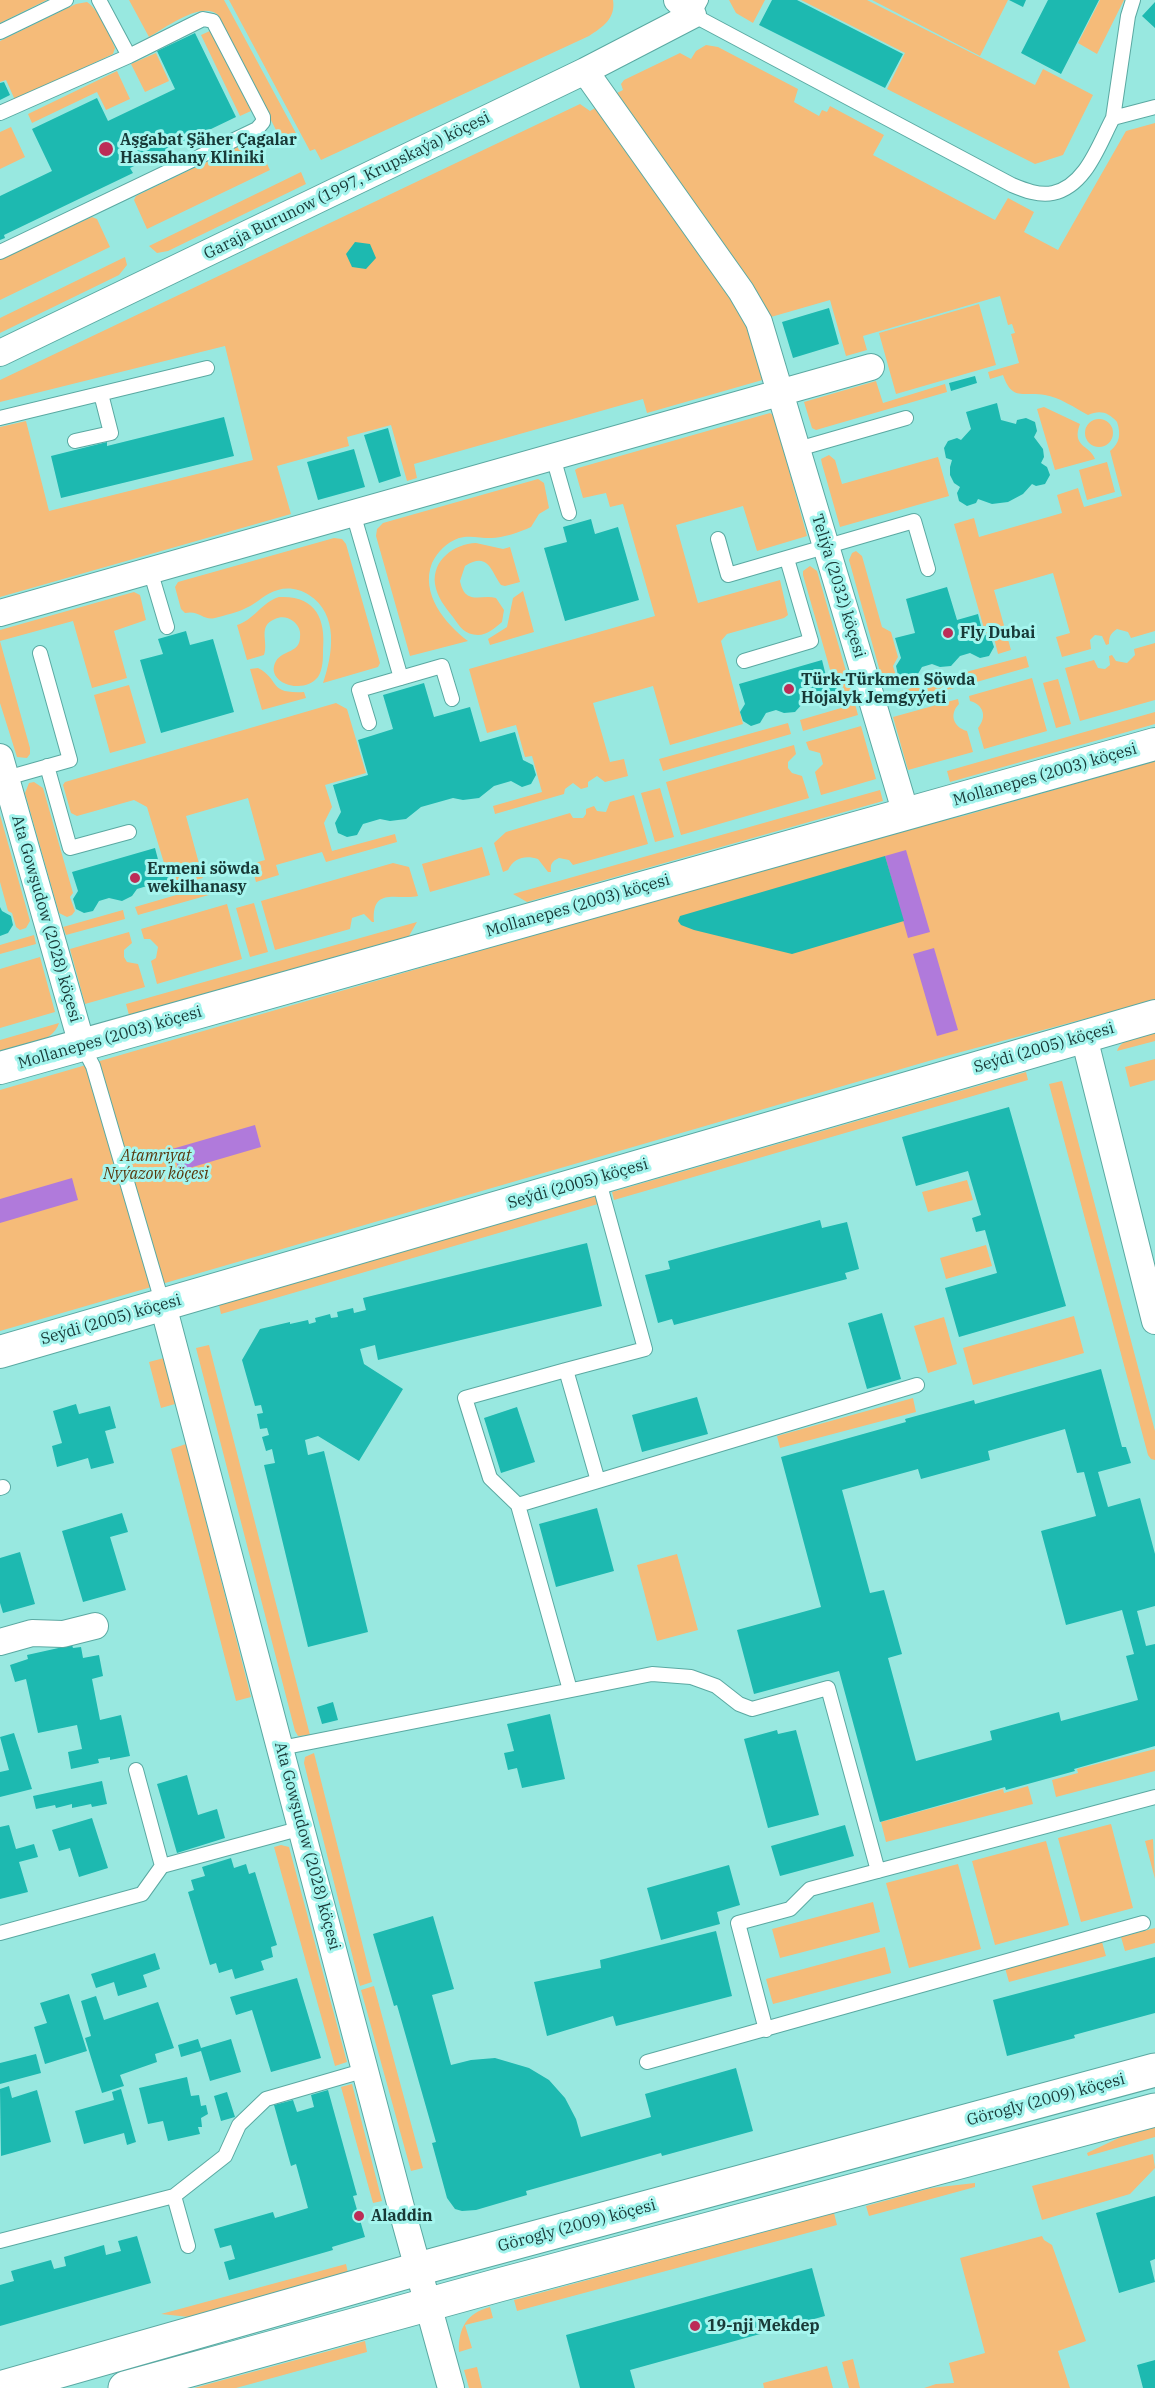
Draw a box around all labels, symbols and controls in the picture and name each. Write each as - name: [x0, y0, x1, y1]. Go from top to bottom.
- street label: Garaja Burunow (1997, Krupskaýa) köçesi: [201, 108, 493, 264]
- place label: Aşgabat Şäher Çagalar Hassahany Kliniki: [120, 130, 297, 168]
- marker: Aşgabat Şäher Çagalar Hassahany Kliniki: [97, 140, 115, 158]
- street label: Teliýa (2032) köçesi: [807, 512, 869, 660]
- place label: Fly Dubai: [960, 623, 1035, 643]
- marker: Fly Dubai: [941, 626, 955, 640]
- place label: Türk-Türkmen Söwda Hojalyk Jemgyýeti: [801, 670, 975, 708]
- marker: Türk-Türkmen Söwda Hojalyk Jemgyýeti: [782, 682, 796, 696]
- street label: Mollanepes (2003) köçesi: [951, 740, 1139, 810]
- street label: Ata Gowşudow (2028) köçesi: [7, 813, 85, 1025]
- place label: Ermeni söwda wekilhanasy: [147, 859, 260, 897]
- marker: Ermeni söwda wekilhanasy: [128, 871, 142, 885]
- street label: Mollanepes (2003) köçesi: [484, 871, 672, 941]
- street label: Mollanepes (2003) köçesi: [16, 1003, 204, 1073]
- street label: Seýdi (2005) köçesi: [972, 1019, 1116, 1077]
- park label: Atamriyat Nyýazow köçesi: [103, 1146, 209, 1184]
- street label: Seýdi (2005) köçesi: [506, 1155, 650, 1213]
- street label: Seýdi (2005) köçesi: [39, 1291, 183, 1349]
- street label: Ata Gowşudow (2028) köçesi: [270, 1740, 344, 1952]
- street label: Görogly (2009) köçesi: [965, 2070, 1127, 2130]
- street label: Görogly (2009) köçesi: [496, 2196, 658, 2256]
- place label: Aladdin: [371, 2206, 433, 2226]
- marker: Aladdin: [352, 2209, 366, 2223]
- place label: 19-nji Mekdep: [707, 2316, 820, 2336]
- marker: 19-nji Mekdep: [688, 2319, 702, 2333]

